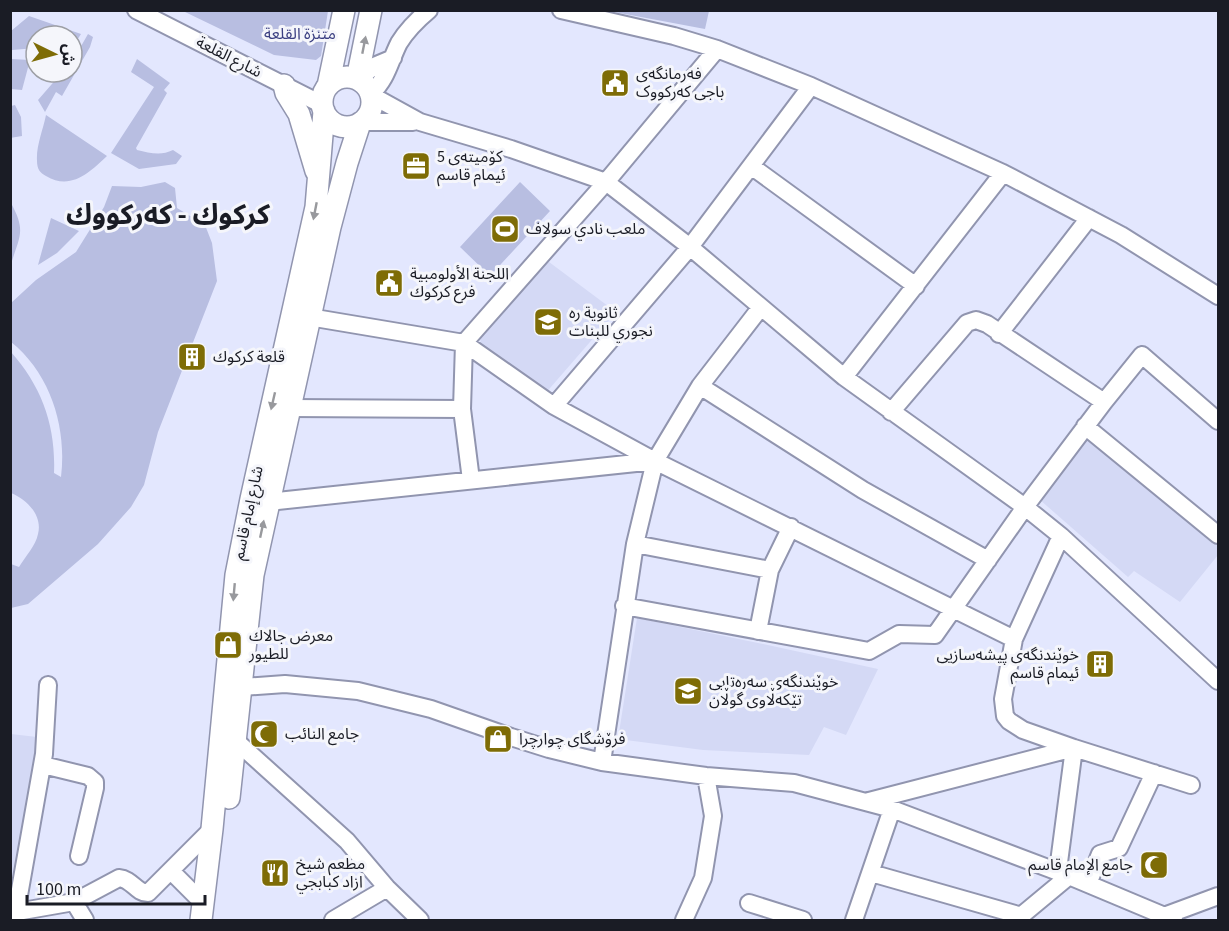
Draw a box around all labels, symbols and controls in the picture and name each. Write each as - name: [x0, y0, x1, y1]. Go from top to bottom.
- park label: متنزة القلعة: [264, 23, 336, 45]
- north arrow: [24, 24, 84, 84]
- street label: شارع القلعة: [192, 31, 266, 84]
- one-way arrow: [360, 35, 369, 54]
- text: ش: [56, 43, 80, 67]
- place label: فەرمانگەی باجی کەرکووک: [636, 63, 724, 103]
- public building icon: فەرمانگەی باجی کەرکووک: [599, 67, 631, 99]
- place label: کۆمیتەی 5 ئیمام قاسم: [437, 146, 505, 187]
- office icon: کۆمیتەی 5 ئیمام قاسم: [400, 150, 432, 182]
- district label: كركوك - کەرکووك: [66, 195, 270, 235]
- one-way arrow: [310, 202, 319, 221]
- sports icon: ملعب نادي سولاف: [489, 213, 521, 245]
- place label: ملعب نادي سولاف: [526, 218, 645, 241]
- place label: اللجنة الأولومبية فرع كركوك: [410, 263, 509, 304]
- public building icon: اللجنة الأولومبية فرع كركوك: [373, 267, 405, 299]
- place label: ثانوية ره نجوري للبنات: [569, 302, 653, 343]
- school or university icon: ثانوية ره نجوري للبنات: [532, 306, 564, 338]
- building icon: قلعة كركوك: [176, 341, 208, 373]
- place label: قلعة كركوك: [213, 346, 285, 368]
- one-way arrow: [267, 392, 277, 410]
- street label: شارع إمام قاسم: [227, 464, 270, 562]
- one-way arrow: [258, 519, 267, 538]
- one-way arrow: [229, 583, 239, 602]
- place label: معرض جالاك للطيور: [248, 625, 333, 665]
- shop icon: معرض جالاك للطيور: [212, 629, 244, 661]
- place label: خوێندنگەی پیشەسازیی ئیمام قاسم: [936, 644, 1079, 685]
- building icon: خوێندنگەی پیشەسازیی ئیمام قاسم: [1084, 648, 1116, 680]
- place label: خوێندنگەی سەرەتایی تێکەڵاوی گوڵان: [709, 671, 838, 711]
- school or university icon: خوێندنگەی سەرەتایی تێکەڵاوی گوڵان: [672, 675, 704, 707]
- mosque icon: جامع النائب: [248, 718, 280, 750]
- place label: جامع النائب: [285, 723, 359, 746]
- shop icon: فرۆشگای چوارچرا: [482, 723, 514, 755]
- place label: فرۆشگای چوارچرا: [519, 728, 626, 750]
- mosque icon: جامع الإمام قاسم: [1138, 849, 1170, 881]
- place label: مطعم شيخ ازاد كبابجي: [296, 853, 365, 894]
- place label: جامع الإمام قاسم: [1028, 854, 1133, 877]
- restaurant icon: مطعم شيخ ازاد كبابجي: [259, 857, 291, 889]
- scale bar: [27, 868, 206, 906]
- text: 100 m: [36, 877, 81, 902]

